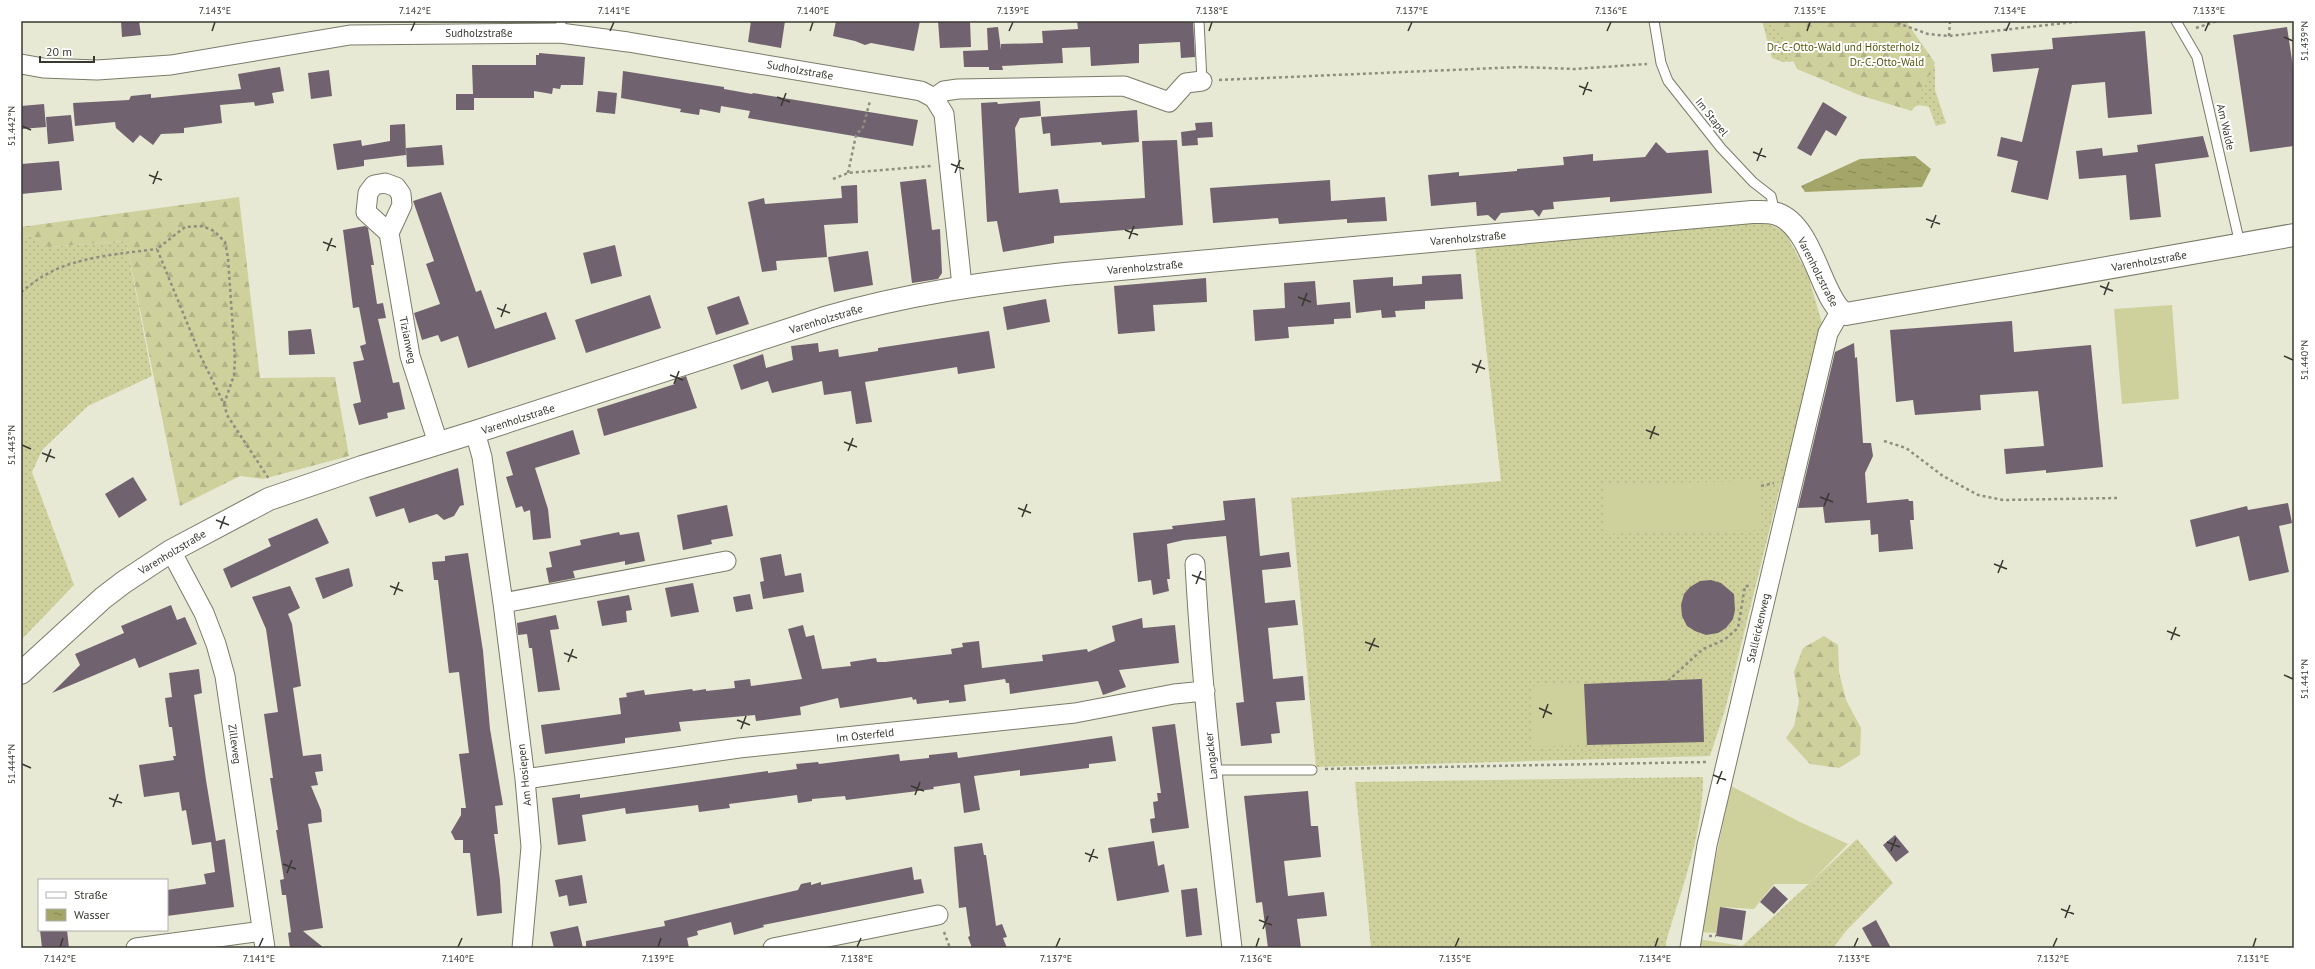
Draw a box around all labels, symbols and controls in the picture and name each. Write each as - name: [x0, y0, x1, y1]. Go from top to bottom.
- text: 7.143°E: [199, 4, 231, 17]
- text: 7.142°E: [399, 4, 431, 17]
- text: 7.141°E: [598, 4, 630, 17]
- text: 7.140°E: [797, 4, 829, 17]
- text: 7.139°E: [997, 4, 1029, 17]
- text: 7.138°E: [1196, 4, 1228, 17]
- text: 7.137°E: [1396, 4, 1428, 17]
- text: 7.136°E: [1595, 4, 1627, 17]
- text: 7.135°E: [1794, 4, 1826, 17]
- text: 7.134°E: [1994, 4, 2026, 17]
- text: 7.133°E: [2193, 4, 2225, 17]
- text: 51.439°N: [2298, 21, 2311, 61]
- street label: Sudholzstraße: [445, 26, 513, 40]
- scale bar: [40, 38, 94, 64]
- park label: Dr.-C.-Otto-Wald und Hörsterholz: [1767, 40, 1919, 54]
- text: 20 m: [46, 44, 72, 59]
- park label: Dr.-C.-Otto-Wald: [1850, 55, 1924, 69]
- street label: Sudholzstraße: [766, 57, 835, 83]
- street label: Im Stapel: [1692, 95, 1732, 139]
- street label: Am Walde: [2214, 103, 2238, 152]
- text: 51.442°N: [5, 106, 18, 146]
- street label: Varenholzstraße: [1428, 228, 1507, 248]
- street label: Varenholzstraße: [1794, 234, 1842, 309]
- street label: Varenholzstraße: [2109, 247, 2188, 275]
- street label: Varenholzstraße: [1105, 257, 1184, 277]
- street label: Varenholzstraße: [787, 301, 865, 337]
- street label: Tizianweg: [396, 315, 420, 365]
- text: 51.440°N: [2298, 340, 2311, 380]
- street label: Varenholzstraße: [479, 400, 557, 438]
- text: 51.443°N: [5, 425, 18, 465]
- street label: Varenholzstraße: [135, 526, 209, 578]
- street label: Stalleickenweg: [1743, 592, 1773, 664]
- text: 51.441°N: [2298, 659, 2311, 699]
- street label: Zilleweg: [225, 723, 245, 765]
- street label: Im Osterfeld: [835, 725, 895, 745]
- street label: Langacker: [1202, 731, 1220, 780]
- street label: Am Hosiepen: [514, 743, 534, 807]
- text: 51.444°N: [5, 744, 18, 784]
- legend: [38, 879, 168, 931]
- text: Straße: [74, 887, 108, 902]
- text: Wasser: [74, 907, 110, 922]
- text: 7.142°E: [44, 952, 76, 965]
- text: 7.141°E: [243, 952, 275, 965]
- text: 7.140°E: [442, 952, 474, 965]
- text: 7.139°E: [642, 952, 674, 965]
- text: 7.138°E: [841, 952, 873, 965]
- text: 7.137°E: [1040, 952, 1072, 965]
- text: 7.136°E: [1240, 952, 1272, 965]
- text: 7.135°E: [1439, 952, 1471, 965]
- text: 7.134°E: [1639, 952, 1671, 965]
- text: 7.133°E: [1838, 952, 1870, 965]
- text: 7.132°E: [2037, 952, 2069, 965]
- text: 7.131°E: [2237, 952, 2269, 965]

